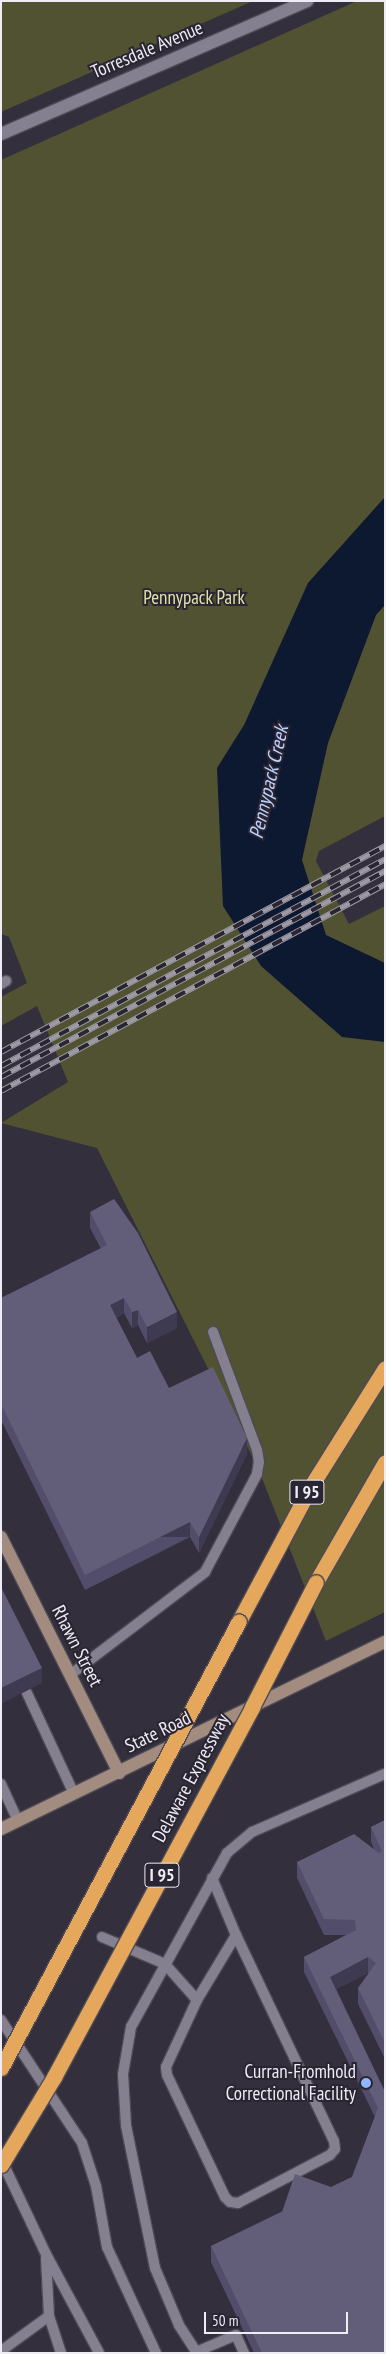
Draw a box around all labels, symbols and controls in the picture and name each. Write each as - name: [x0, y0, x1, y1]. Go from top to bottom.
- street label: Torresdale Avenue: [87, 16, 207, 84]
- park label: Pennypack Park: [143, 587, 245, 609]
- water label: Pennypack Creek: [244, 723, 294, 841]
- road number: I 95: [288, 1476, 326, 1508]
- street label: Rhawn Street: [47, 1602, 107, 1690]
- street label: State Road: [121, 1706, 195, 1758]
- street label: Delaware Expressway: [148, 1710, 234, 1846]
- road number: I 95: [143, 1860, 181, 1890]
- place label: Curran-Fromhold Correctional Facility: [226, 2061, 356, 2105]
- marker: Curran-Fromhold Correctional Facility: [360, 2077, 372, 2089]
- scale bar: [206, 2302, 350, 2334]
- text: 50 m: [212, 2311, 238, 2330]

